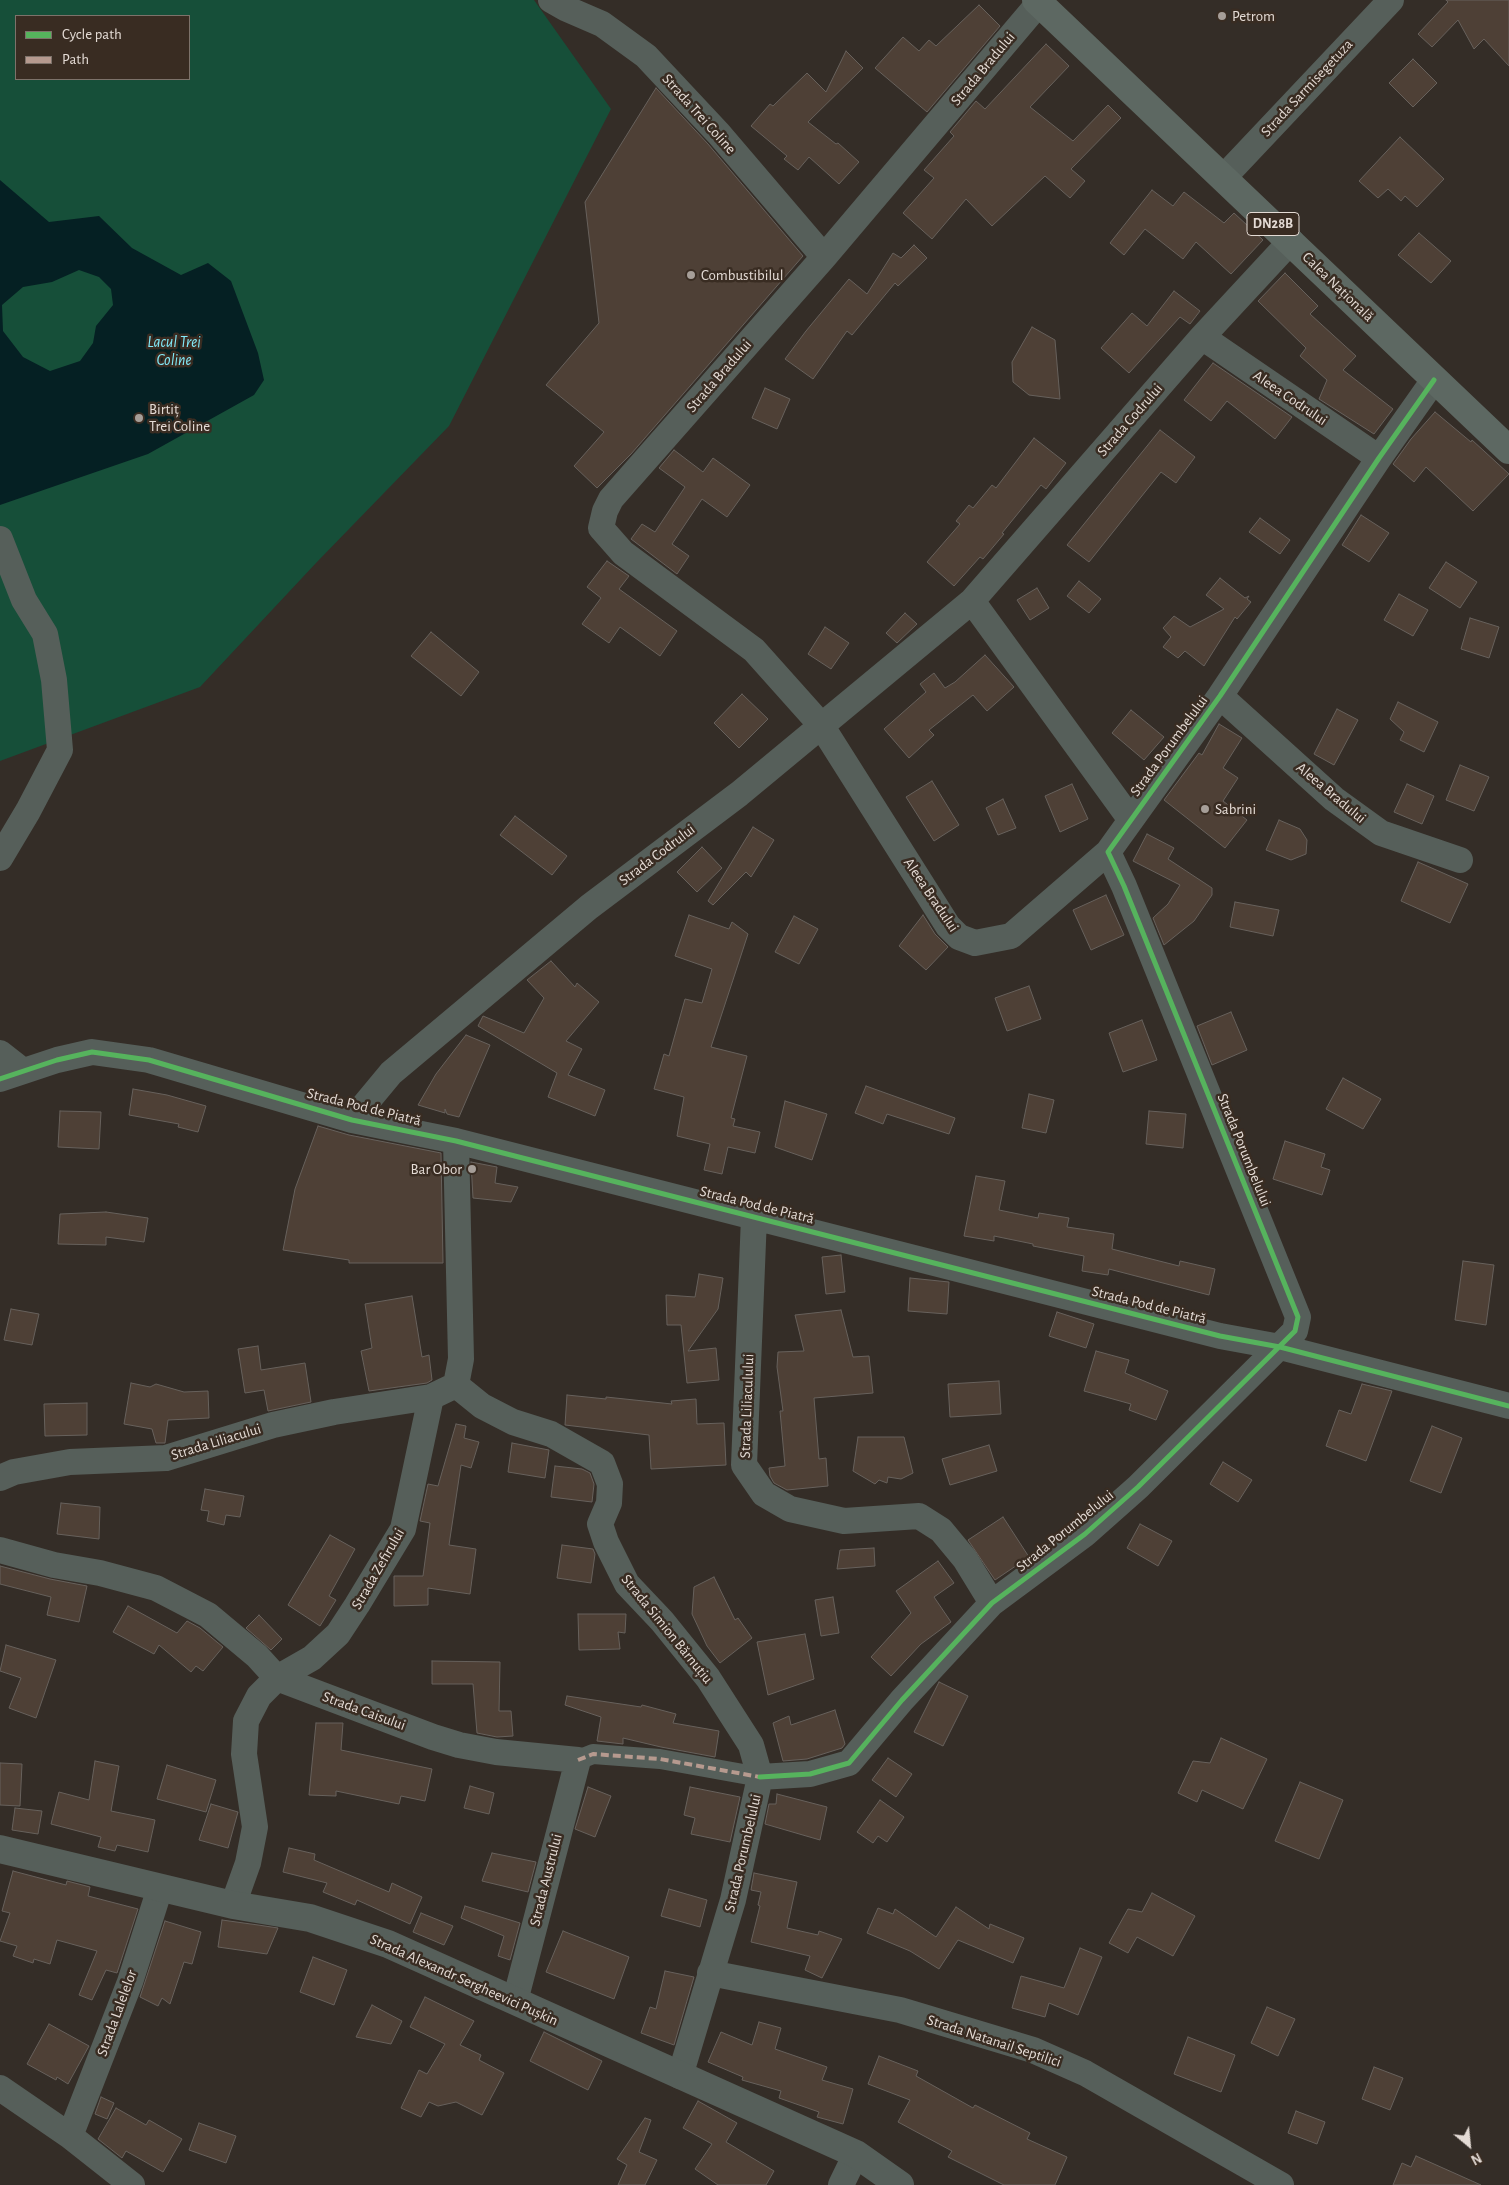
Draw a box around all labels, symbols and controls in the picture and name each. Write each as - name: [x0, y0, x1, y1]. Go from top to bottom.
- place label: Petrom: [1232, 7, 1275, 25]
- marker: Petrom: [1216, 10, 1228, 22]
- legend: [15, 15, 190, 80]
- text: Cycle path: [62, 27, 122, 42]
- street label: Strada Bradului: [947, 29, 1019, 109]
- street label: Strada Sarmisegetuza: [1257, 36, 1357, 140]
- text: Path: [62, 52, 89, 67]
- street label: Strada Trei Coline: [658, 70, 740, 158]
- road number: DN28B: [1247, 212, 1299, 235]
- street label: Calea Națională: [1298, 248, 1378, 326]
- place label: Combustibilul: [701, 266, 783, 284]
- marker: Combustibilul: [685, 269, 697, 281]
- water label: Lacul Trei Coline: [147, 332, 201, 370]
- street label: Strada Bradului: [682, 336, 756, 416]
- street label: Aleea Codrului: [1249, 367, 1331, 429]
- street label: Strada Codrului: [1093, 380, 1167, 460]
- place label: Birtiț Trei Coline: [149, 400, 210, 435]
- marker: Birtiț Trei Coline: [133, 412, 145, 424]
- street label: Strada Porumbelului: [1126, 692, 1212, 800]
- street label: Aleea Bradului: [1292, 759, 1370, 827]
- place label: Sabrini: [1215, 800, 1256, 818]
- marker: Sabrini: [1199, 803, 1211, 815]
- street label: Strada Codrului: [615, 821, 699, 889]
- street label: Aleea Bradului: [900, 855, 962, 935]
- street label: Strada Pod de Piatră: [305, 1084, 423, 1130]
- street label: Strada Porumbelului: [1213, 1091, 1275, 1209]
- place label: Bar Obor: [411, 1160, 462, 1178]
- marker: Bar Obor: [466, 1163, 478, 1175]
- street label: Strada Pod de Piatră: [698, 1182, 816, 1228]
- street label: Strada Pod de Piatră: [1090, 1282, 1208, 1328]
- street label: Strada Liliaculului: [736, 1353, 758, 1459]
- street label: Strada Liliacului: [169, 1420, 263, 1464]
- street label: Strada Porumbelului: [1013, 1486, 1117, 1576]
- street label: Strada Zefirului: [347, 1525, 409, 1613]
- street label: Strada Simion Bărnuțiu: [617, 1571, 717, 1687]
- street label: Strada Caisului: [320, 1688, 408, 1734]
- street label: Strada Porumbelului: [721, 1792, 765, 1914]
- street label: Strada Austrului: [526, 1832, 566, 1928]
- street label: Strada Alexandr Sergheevici Pușkin: [367, 1930, 561, 2030]
- street label: Strada Lalelelor: [93, 1967, 141, 2059]
- street label: Strada Natanail Septilici: [925, 2011, 1063, 2071]
- north arrow: [1444, 2120, 1494, 2170]
- text: N: [1468, 2150, 1484, 2167]

